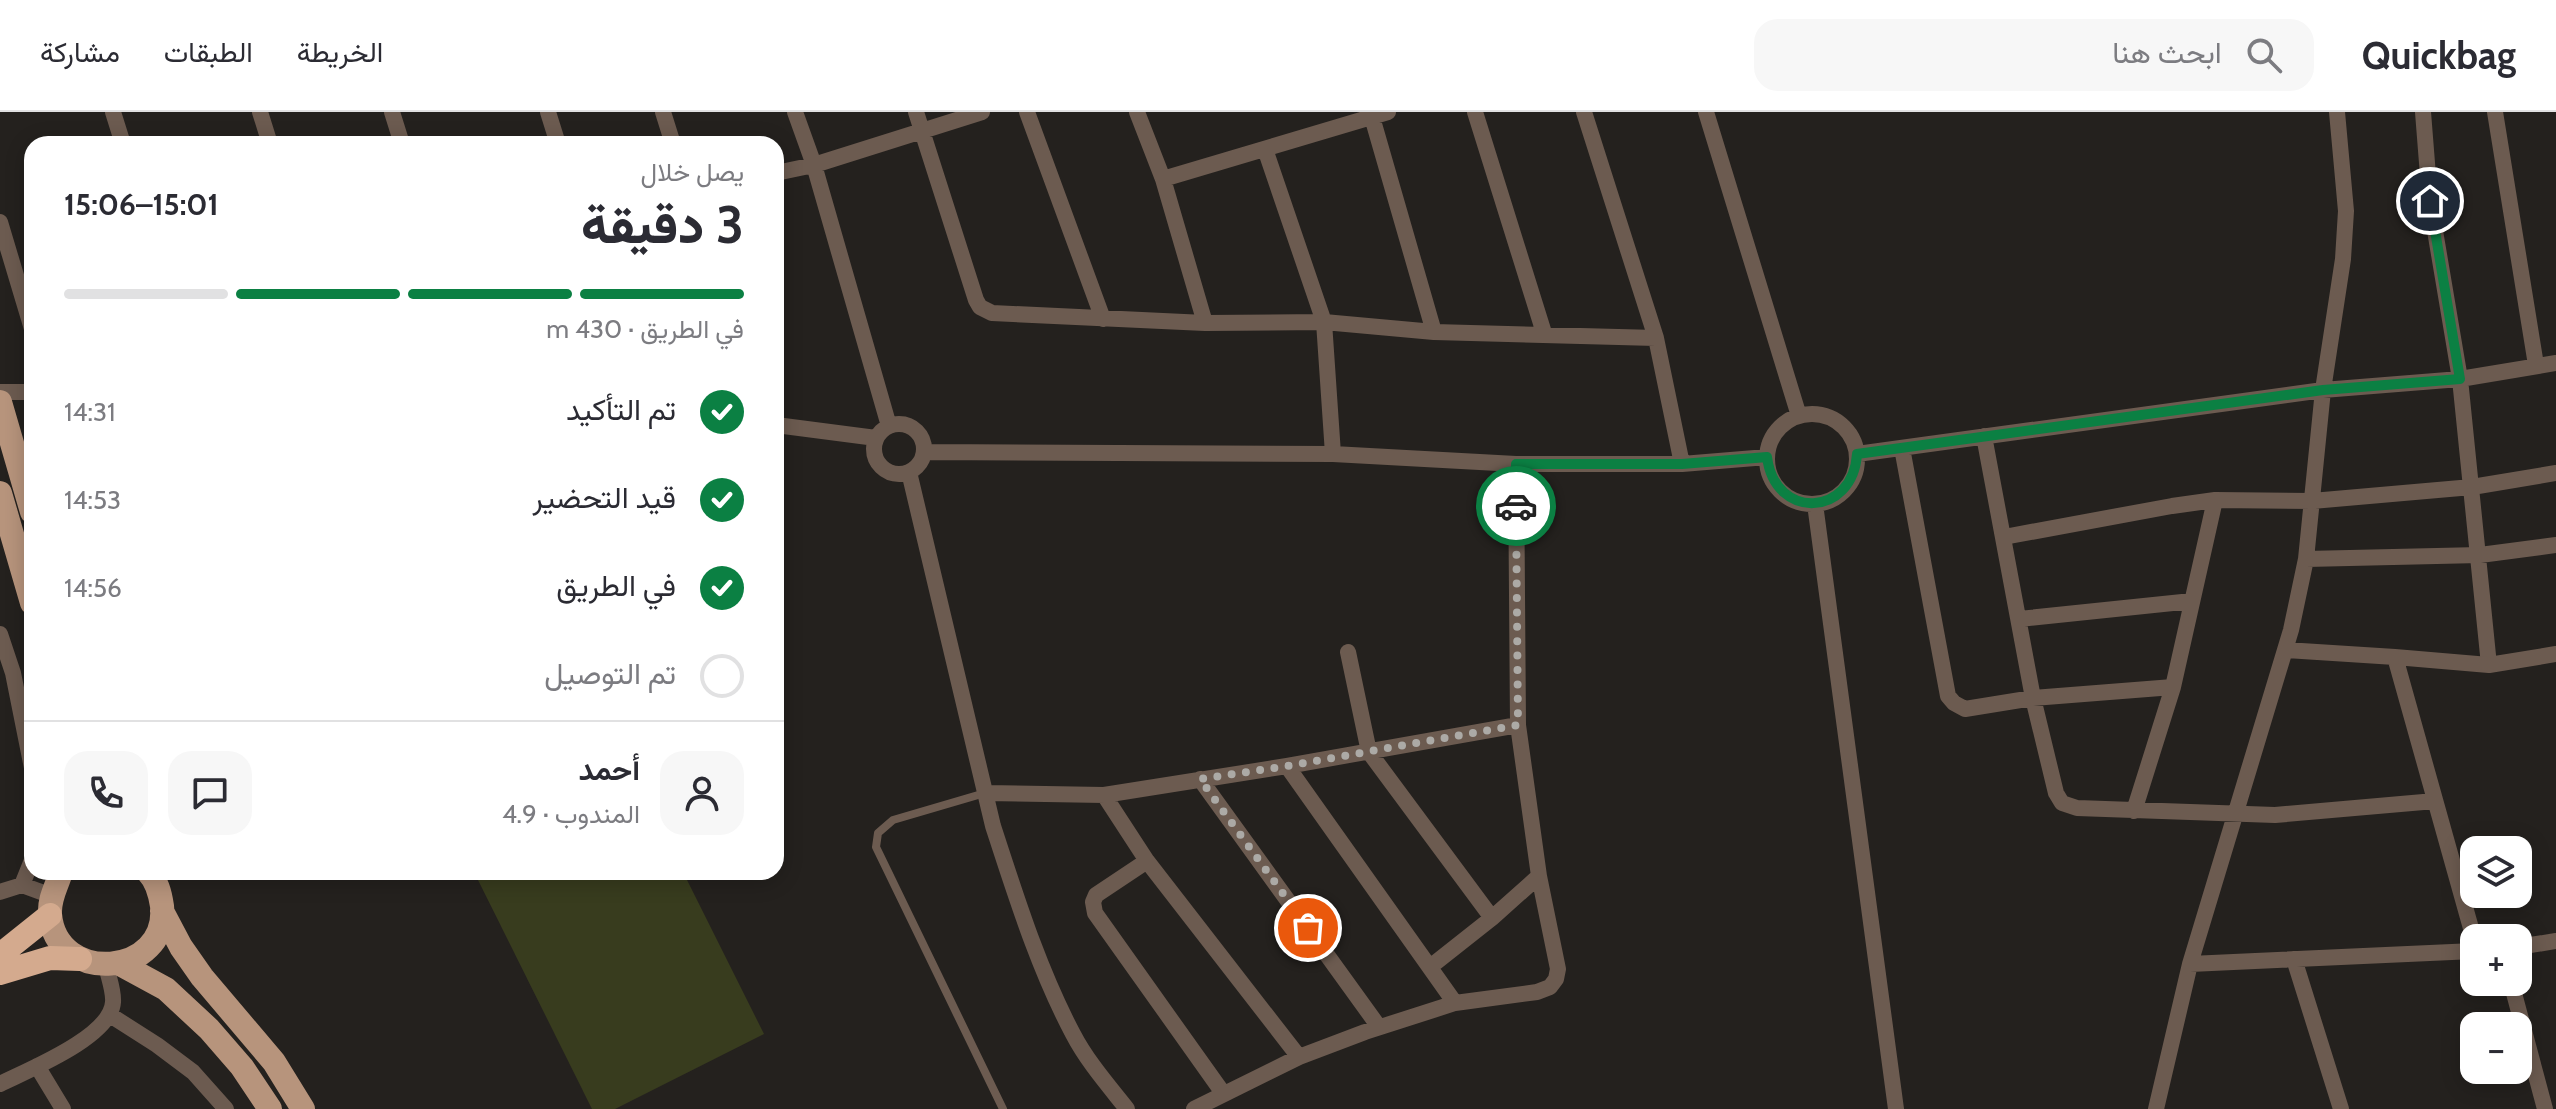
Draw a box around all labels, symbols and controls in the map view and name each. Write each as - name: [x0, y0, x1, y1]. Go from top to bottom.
- search box: [1754, 19, 2314, 91]
- text: Quickbag: [2362, 32, 2516, 79]
- icon: search: [2242, 33, 2286, 77]
- text: ابحث هنا: [2112, 34, 2222, 71]
- text: مشاركة: [40, 35, 120, 69]
- text: الطبقات: [164, 35, 253, 69]
- text: الخريطة: [297, 35, 383, 69]
- text: يصل خلال: [641, 156, 744, 188]
- pin: [2396, 167, 2464, 235]
- icon: home: [2408, 179, 2452, 223]
- text: 15:01–15:06: [64, 186, 219, 223]
- text: 3 دقيقة: [581, 193, 744, 256]
- text: في الطريق · 430 m: [546, 313, 744, 345]
- icon: check: [700, 390, 744, 434]
- text: تم التأكيد: [566, 391, 676, 428]
- text: 14:31: [64, 396, 115, 428]
- courier: [1476, 466, 1556, 546]
- icon: check: [700, 478, 744, 522]
- text: قيد التحضير: [533, 479, 676, 516]
- text: 14:53: [64, 484, 121, 516]
- icon: car: [1494, 484, 1538, 528]
- icon: check: [700, 566, 744, 610]
- text: في الطريق: [556, 567, 676, 604]
- text: 14:56: [64, 572, 122, 604]
- text: تم التوصيل: [544, 655, 676, 692]
- button: phone: [64, 751, 148, 835]
- button: chat: [168, 751, 252, 835]
- text: أحمد: [578, 751, 640, 788]
- button: person: [660, 751, 744, 835]
- text: المندوب · 4.9: [502, 798, 640, 830]
- map controls: [2460, 836, 2532, 1084]
- button: layers: [2460, 836, 2532, 908]
- pin: [1274, 894, 1342, 962]
- icon: bag: [1286, 906, 1330, 950]
- button: +: [2460, 924, 2532, 996]
- button: −: [2460, 1012, 2532, 1084]

